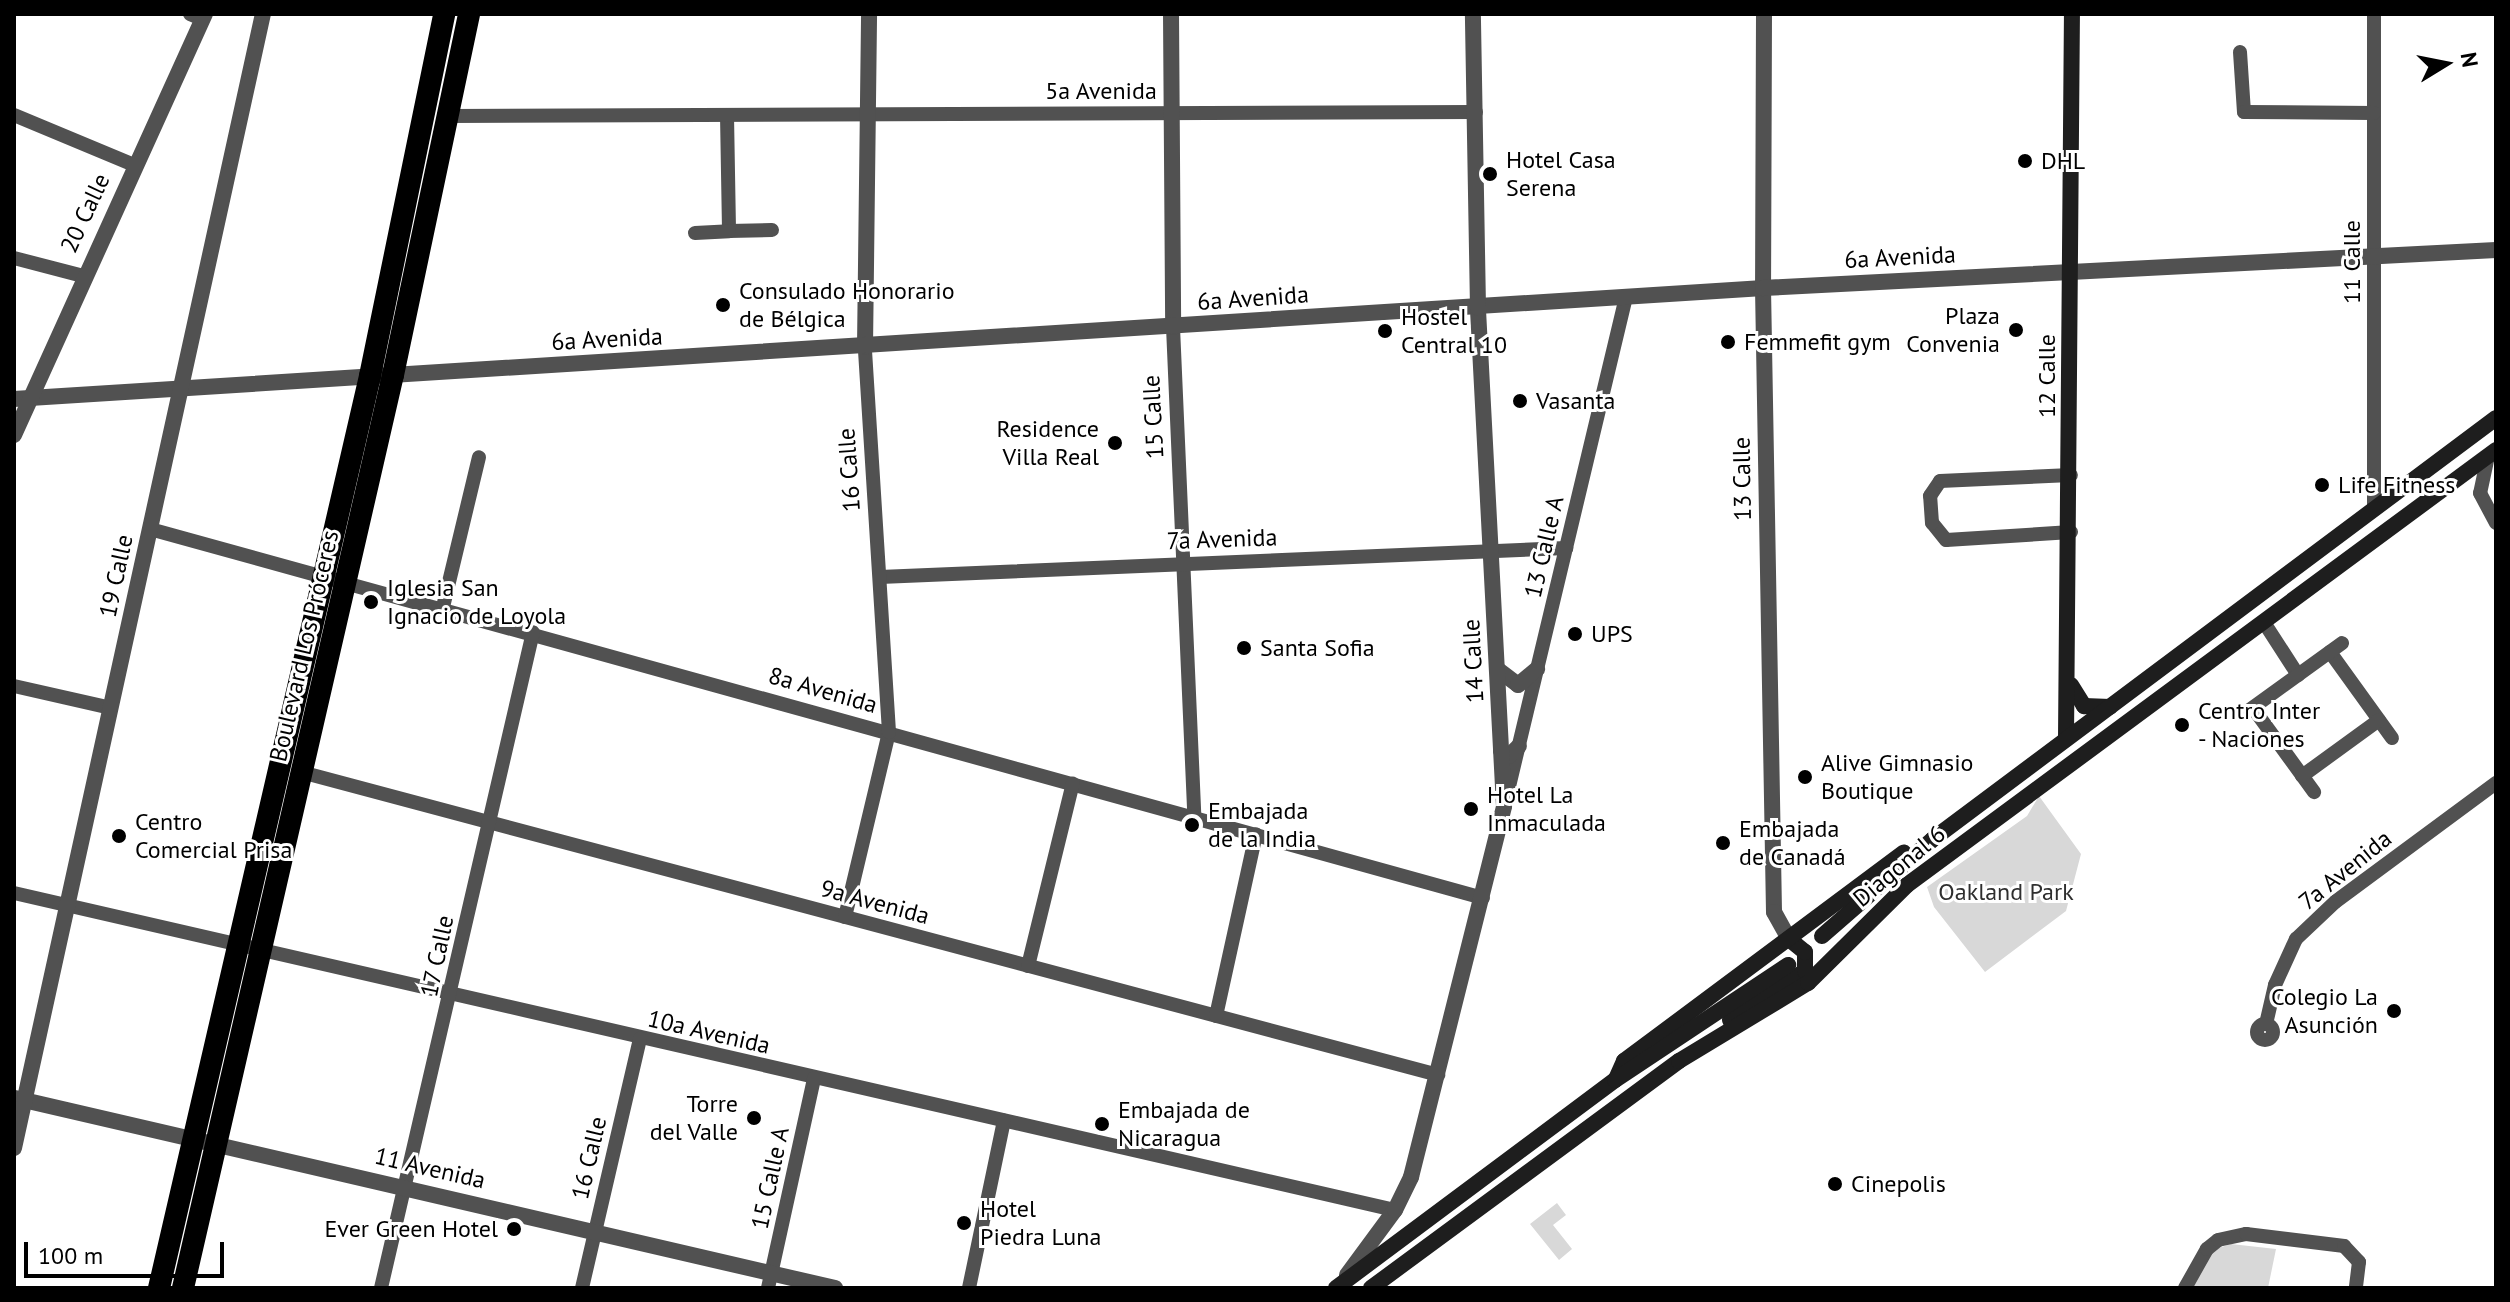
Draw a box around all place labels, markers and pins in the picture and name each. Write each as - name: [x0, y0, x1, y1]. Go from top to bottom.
- place label: Hotel Casa Serena: [1506, 146, 1616, 202]
- place label: DHL: [2041, 147, 2085, 175]
- marker: DHL: [2016, 152, 2034, 170]
- marker: Hotel Casa Serena: [1481, 165, 1499, 183]
- place label: Consulado Honorario de Bélgica: [739, 277, 954, 333]
- marker: Consulado Honorario de Bélgica: [714, 296, 732, 314]
- place label: Plaza Convenia: [1906, 302, 2000, 358]
- place label: Hostel Central 10: [1401, 303, 1507, 359]
- marker: Plaza Convenia: [2007, 321, 2025, 339]
- marker: Hostel Central 10: [1376, 322, 1394, 340]
- place label: Femmefit gym: [1744, 328, 1891, 356]
- marker: Femmefit gym: [1719, 333, 1737, 351]
- place label: Vasanta: [1536, 387, 1616, 415]
- marker: Vasanta: [1511, 392, 1529, 410]
- place label: Residence Villa Real: [996, 415, 1099, 471]
- marker: Residence Villa Real: [1106, 434, 1124, 452]
- place label: Life Fitness: [2338, 471, 2455, 499]
- marker: Life Fitness: [2313, 476, 2331, 494]
- place label: Iglesia San Ignacio de Loyola: [387, 574, 566, 630]
- marker: Iglesia San Ignacio de Loyola: [362, 593, 380, 611]
- place label: UPS: [1591, 620, 1633, 648]
- marker: UPS: [1566, 625, 1584, 643]
- place label: Santa Sofia: [1260, 634, 1375, 662]
- marker: Santa Sofia: [1235, 639, 1253, 657]
- place label: Centro Inter - Naciones: [2198, 697, 2320, 753]
- marker: Centro Inter - Naciones: [2173, 716, 2191, 734]
- place label: Alive Gimnasio Boutique: [1821, 749, 1973, 805]
- marker: Alive Gimnasio Boutique: [1796, 768, 1814, 786]
- place label: Hotel La Inmaculada: [1487, 781, 1606, 837]
- place label: Embajada de la India: [1208, 797, 1316, 853]
- marker: Hotel La Inmaculada: [1462, 800, 1480, 818]
- place label: Centro Comercial Prisa: [135, 808, 292, 864]
- place label: Embajada de Canadá: [1739, 815, 1846, 871]
- marker: Embajada de la India: [1183, 816, 1201, 834]
- marker: Centro Comercial Prisa: [110, 827, 128, 845]
- marker: Embajada de Canadá: [1714, 834, 1732, 852]
- place label: Colegio La Asunción: [2271, 983, 2378, 1039]
- marker: Colegio La Asunción: [2385, 1002, 2403, 1020]
- place label: Torre del Valle: [649, 1090, 738, 1146]
- place label: Embajada de Nicaragua: [1118, 1096, 1250, 1152]
- marker: Torre del Valle: [745, 1109, 763, 1127]
- marker: Embajada de Nicaragua: [1093, 1115, 1111, 1133]
- place label: Cinepolis: [1851, 1170, 1946, 1198]
- marker: Cinepolis: [1826, 1175, 1844, 1193]
- place label: Hotel Piedra Luna: [980, 1195, 1101, 1251]
- marker: Hotel Piedra Luna: [955, 1214, 973, 1232]
- place label: Ever Green Hotel: [325, 1215, 498, 1243]
- marker: Ever Green Hotel: [505, 1220, 523, 1238]

